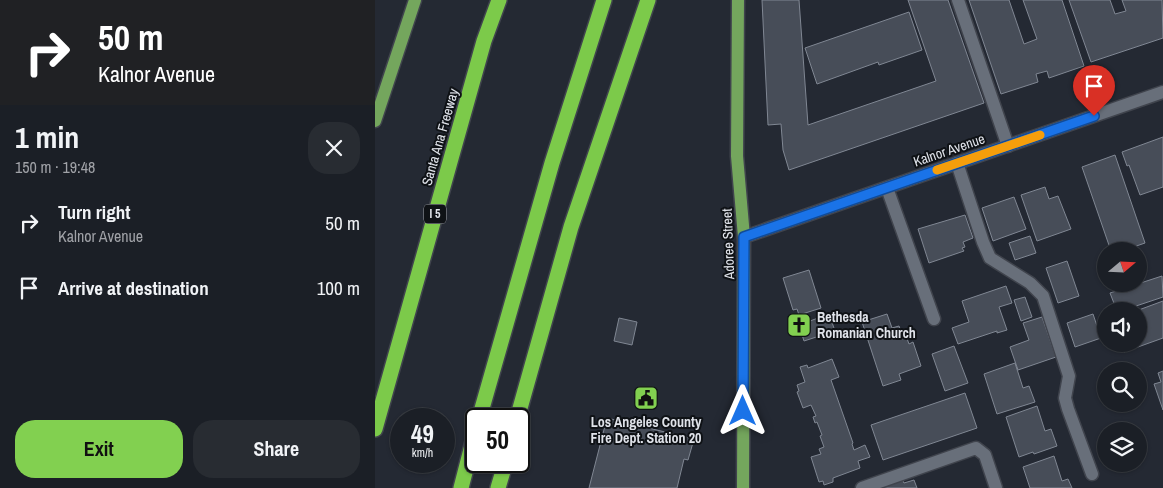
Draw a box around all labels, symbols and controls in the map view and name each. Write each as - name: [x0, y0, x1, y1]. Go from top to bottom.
- text: 50 m: [98, 14, 163, 61]
- icon: right: [15, 20, 80, 85]
- text: Kalnor Avenue: [98, 59, 215, 89]
- pin: [1073, 65, 1115, 116]
- icon: arrive: [1080, 72, 1108, 100]
- street label: Santa Ana Freeway: [418, 86, 463, 188]
- text: 1 min: [15, 117, 79, 157]
- button: close: [308, 122, 360, 174]
- street label: Kalnor Avenue: [911, 129, 987, 171]
- text: 150 m · 19:48: [15, 156, 95, 178]
- text: Turn right: [58, 199, 130, 225]
- road number: I 5: [424, 204, 446, 223]
- street label: Adoree Street: [718, 208, 738, 281]
- icon: right: [15, 209, 43, 237]
- text: 50 m: [325, 210, 360, 236]
- text: Kalnor Avenue: [58, 225, 143, 247]
- north arrow: [1097, 242, 1147, 292]
- map controls: [1097, 242, 1147, 472]
- icon: arrive: [15, 274, 43, 302]
- text: Arrive at destination: [58, 275, 209, 301]
- text: 100 m: [317, 275, 360, 301]
- button: sound: [1097, 302, 1147, 352]
- place label: Bethesda Romanian Church: [817, 308, 916, 342]
- church icon: Bethesda Romanian Church: [786, 312, 812, 338]
- button: search: [1097, 362, 1147, 412]
- position arrow: [716, 384, 768, 436]
- public building icon: Los Angeles County Fire Dept. Station 20: [633, 385, 659, 411]
- speed limit sign: 50: [465, 408, 530, 473]
- place label: Los Angeles County Fire Dept. Station 20: [590, 413, 702, 447]
- text: 49: [411, 417, 434, 451]
- button: Exit: [15, 420, 183, 478]
- button: Share: [193, 420, 360, 478]
- button: layers: [1097, 422, 1147, 472]
- text: km/h: [412, 445, 433, 461]

